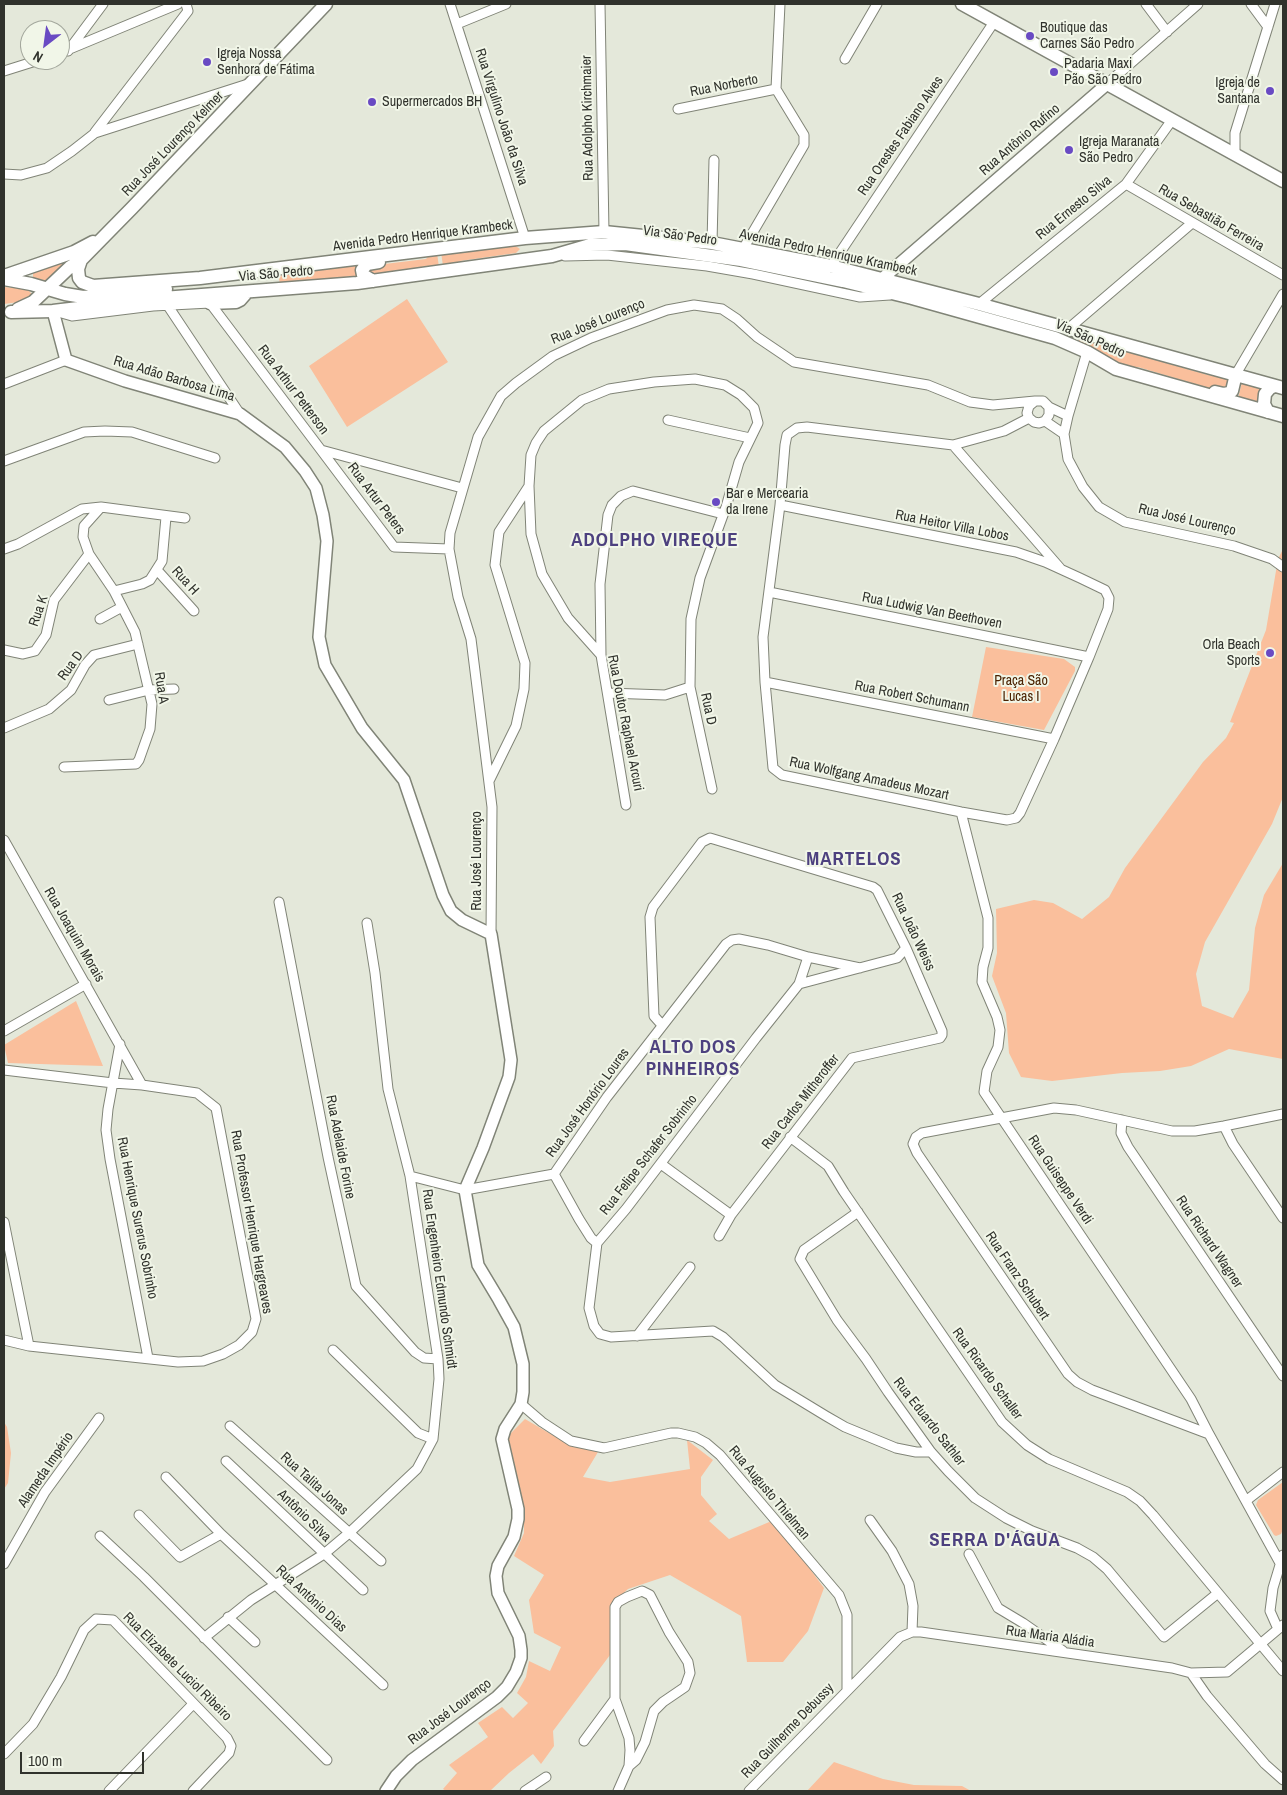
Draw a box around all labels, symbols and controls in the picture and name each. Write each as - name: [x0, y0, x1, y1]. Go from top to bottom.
- north arrow: [20, 20, 70, 70]
- place label: Boutique das Carnes São Pedro: [1040, 20, 1134, 52]
- marker: Boutique das Carnes São Pedro: [1024, 30, 1036, 42]
- place label: Igreja Nossa Senhora de Fátima: [217, 46, 315, 78]
- text: N: [30, 47, 46, 67]
- street label: Rua Virgulino João da Silva: [471, 47, 531, 187]
- street label: Rua Adolpho Kirchmaier: [579, 55, 597, 181]
- marker: Igreja Nossa Senhora de Fátima: [201, 56, 213, 68]
- place label: Padaria Maxi Pão São Pedro: [1064, 56, 1142, 88]
- marker: Padaria Maxi Pão São Pedro: [1048, 66, 1060, 78]
- street label: Rua Norberto: [689, 71, 759, 101]
- street label: Rua Orestes Fabiano Alves: [855, 73, 947, 199]
- place label: Igreja de Santana: [1215, 75, 1260, 108]
- marker: Igreja de Santana: [1264, 85, 1276, 97]
- street label: Rua José Lourenço Kelmer: [119, 88, 227, 200]
- place label: Supermercados BH: [382, 94, 482, 110]
- marker: Supermercados BH: [366, 96, 378, 108]
- street label: Rua Antônio Rufino: [976, 101, 1064, 179]
- place label: Igreja Maranata São Pedro: [1079, 134, 1159, 166]
- marker: Igreja Maranata São Pedro: [1063, 144, 1075, 156]
- street label: Rua Ernesto Silva: [1033, 172, 1115, 244]
- street label: Rua Sebastião Ferreira: [1155, 181, 1267, 255]
- street label: Avenida Pedro Henrique Krambeck: [332, 217, 514, 255]
- street label: Via São Pedro: [642, 222, 718, 250]
- street label: Avenida Pedro Henrique Krambeck: [738, 226, 918, 280]
- street label: Via São Pedro: [238, 262, 314, 286]
- street label: Rua José Lourenço: [549, 296, 647, 348]
- street label: Via São Pedro: [1053, 316, 1127, 362]
- street label: Rua Arthur Petterson: [254, 342, 332, 438]
- street label: Rua Adão Barbosa Lima: [111, 353, 237, 405]
- street label: Rua Artur Peters: [344, 460, 408, 538]
- place label: Bar e Mercearia da Irene: [726, 486, 808, 518]
- marker: Bar e Mercearia da Irene: [710, 496, 722, 508]
- street label: Rua José Lourenço: [1137, 501, 1237, 539]
- street label: Rua Heitor Villa Lobos: [894, 507, 1010, 545]
- district label: ADOLPHO VIREQUE: [569, 530, 741, 552]
- street label: Rua H: [168, 563, 202, 599]
- street label: Rua Ludwig Van Beethoven: [861, 589, 1003, 633]
- street label: Rua K: [26, 593, 52, 629]
- place label: Orla Beach Sports: [1203, 637, 1260, 670]
- marker: Orla Beach Sports: [1264, 647, 1276, 659]
- street label: Rua D: [55, 648, 87, 684]
- street label: Rua Doutor Raphael Arcuri: [604, 653, 646, 793]
- street label: Rua A: [150, 671, 172, 705]
- park label: Praça São Lucas I: [994, 673, 1048, 706]
- street label: Rua Robert Schumann: [853, 678, 971, 716]
- street label: Rua D: [696, 691, 720, 727]
- street label: Rua Wolfgang Amadeus Mozart: [788, 754, 950, 804]
- street label: Rua José Lourenço: [469, 811, 485, 911]
- district label: MARTELOS: [805, 849, 903, 871]
- street label: Rua Joaquim Morais: [40, 885, 108, 985]
- street label: Rua João Weiss: [888, 890, 938, 974]
- district label: ALTO DOS PINHEIROS: [645, 1037, 741, 1081]
- street label: Rua José Honório Loures: [543, 1045, 633, 1161]
- street label: Rua Carlos Mitheroffer: [759, 1051, 843, 1153]
- street label: Rua Felipe Schafer Sobrinho: [597, 1091, 701, 1219]
- street label: Rua Adelaide Forine: [322, 1094, 358, 1200]
- street label: Rua Professor Henrique Hargreaves: [227, 1129, 275, 1315]
- street label: Rua Guiseppe Verdi: [1024, 1132, 1096, 1228]
- street label: Rua Henrique Surerus Sobrinho: [113, 1136, 161, 1300]
- street label: Rua Engenheiro Edmundo Schmidt: [418, 1188, 460, 1370]
- street label: Rua Richard Wagner: [1172, 1193, 1246, 1291]
- street label: Rua Franz Schubert: [981, 1229, 1053, 1323]
- street label: Rua Ricardo Schaller: [948, 1325, 1026, 1423]
- street label: Rua Eduardo Sathler: [889, 1375, 969, 1469]
- street label: Alameda Império: [15, 1429, 77, 1511]
- street label: Rua Augusto Thielman: [725, 1443, 813, 1543]
- street label: Rua Talita Jonas: [277, 1449, 351, 1519]
- street label: Antônio Silva: [274, 1486, 334, 1546]
- district label: SERRA D'ÁGUA: [928, 1530, 1062, 1552]
- street label: Rua Antônio Dias: [272, 1562, 350, 1636]
- street label: Rua Elizabete Luciol Ribeiro: [119, 1609, 235, 1725]
- street label: Rua Maria Aládia: [1005, 1622, 1095, 1652]
- street label: Rua José Lourenço: [405, 1675, 495, 1749]
- street label: Rua Guilherme Debussy: [738, 1680, 838, 1782]
- scale bar: [22, 1742, 146, 1774]
- text: 100 m: [28, 1750, 62, 1771]

